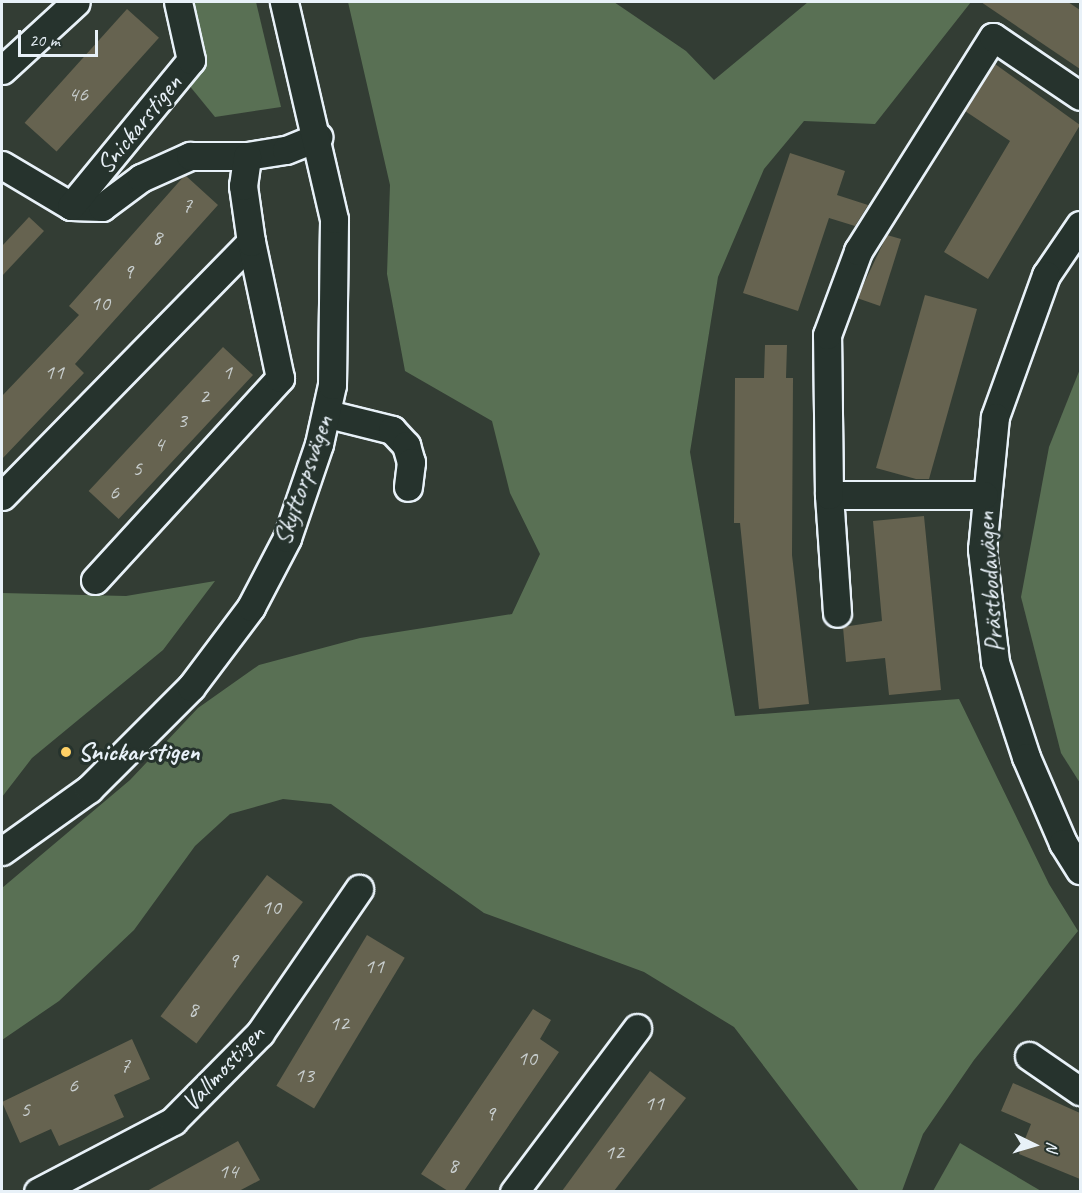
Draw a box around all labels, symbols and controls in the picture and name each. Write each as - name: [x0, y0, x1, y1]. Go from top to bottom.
- scale bar: [21, 18, 100, 56]
- text: 20 m: [29, 29, 60, 51]
- street label: Snickarstigen: [89, 68, 189, 180]
- house number: 46: [68, 82, 88, 108]
- house number: 7: [182, 193, 192, 219]
- house number: 8: [152, 225, 162, 251]
- house number: 9: [123, 259, 133, 285]
- house number: 10: [90, 291, 110, 317]
- house number: 11: [44, 360, 64, 386]
- house number: 1: [222, 360, 232, 386]
- house number: 2: [199, 384, 209, 410]
- house number: 3: [177, 408, 187, 434]
- street label: Skyttorpsvägen: [266, 411, 340, 549]
- house number: 4: [154, 432, 164, 458]
- house number: 5: [132, 456, 142, 482]
- house number: 6: [109, 480, 119, 506]
- street label: Prästbodavägen: [970, 511, 1010, 653]
- place label: Snickarstigen: [78, 736, 199, 768]
- marker: Snickarstigen: [59, 745, 73, 759]
- house number: 10: [261, 895, 281, 921]
- house number: 9: [228, 948, 238, 974]
- house number: 11: [364, 954, 384, 980]
- house number: 8: [188, 997, 198, 1023]
- house number: 12: [329, 1011, 349, 1037]
- street label: Vallmostigen: [175, 1018, 271, 1118]
- house number: 10: [517, 1046, 537, 1072]
- house number: 7: [120, 1053, 130, 1079]
- house number: 13: [294, 1063, 314, 1089]
- house number: 6: [68, 1073, 78, 1099]
- house number: 11: [644, 1091, 664, 1117]
- house number: 5: [20, 1097, 30, 1123]
- house number: 9: [485, 1101, 495, 1127]
- north arrow: [1004, 1115, 1064, 1175]
- house number: 12: [604, 1140, 624, 1166]
- text: N: [1042, 1141, 1062, 1152]
- house number: 8: [448, 1153, 458, 1179]
- house number: 14: [218, 1159, 238, 1185]

